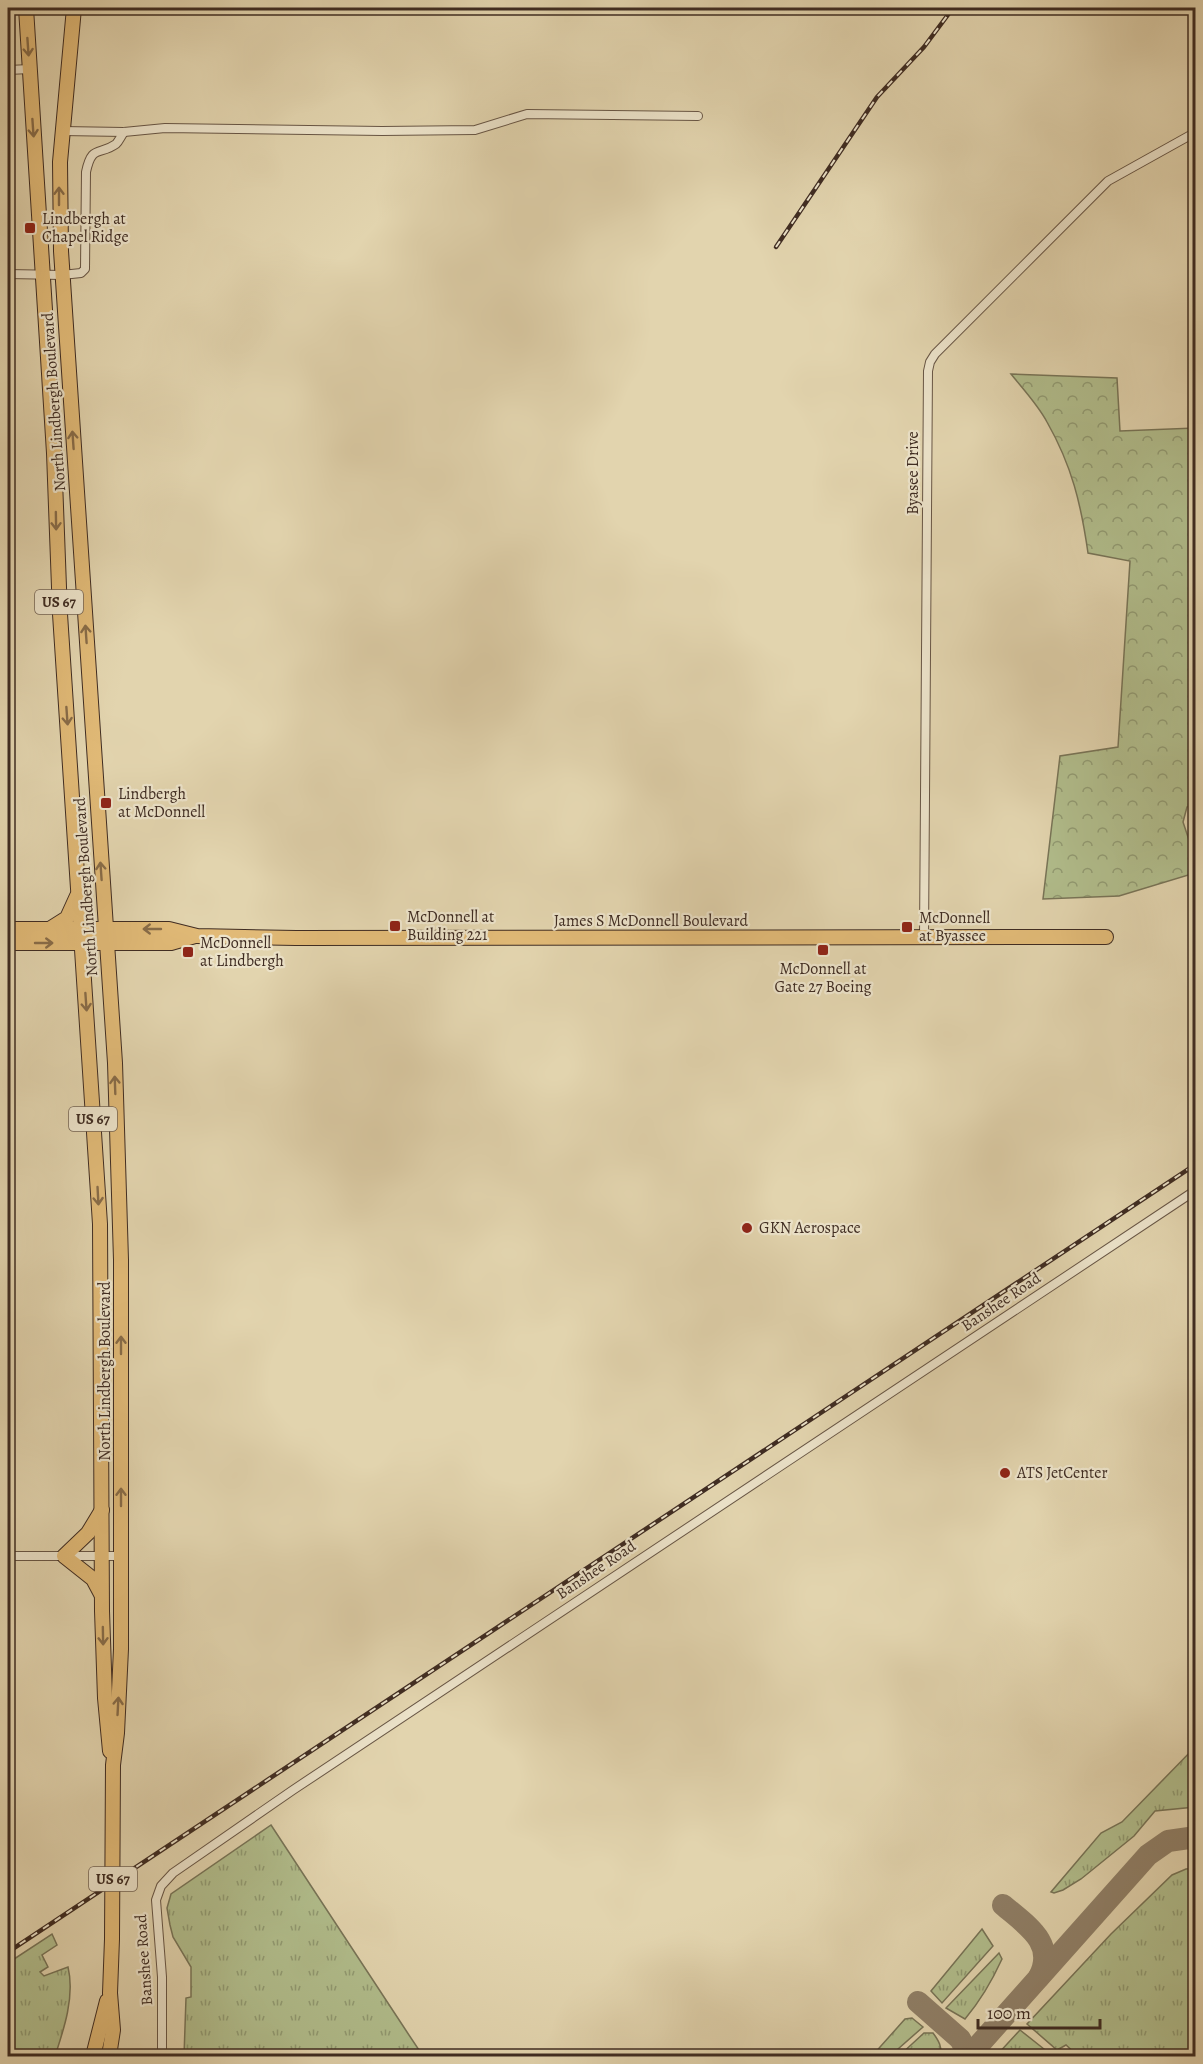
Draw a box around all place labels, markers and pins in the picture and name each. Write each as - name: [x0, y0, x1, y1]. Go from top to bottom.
- place label: Lindbergh at Chapel Ridge: [42, 208, 129, 248]
- marker: Lindbergh at Chapel Ridge: [23, 221, 37, 235]
- place label: Lindbergh at McDonnell: [118, 783, 205, 823]
- marker: Lindbergh at McDonnell: [99, 796, 113, 810]
- place label: McDonnell at Building 221: [407, 906, 494, 946]
- place label: McDonnell at Byassee: [919, 907, 990, 947]
- marker: McDonnell at Building 221: [388, 919, 402, 933]
- marker: McDonnell at Byassee: [900, 920, 914, 934]
- place label: McDonnell at Lindbergh: [200, 932, 284, 972]
- marker: McDonnell at Gate 27 Boeing: [816, 943, 830, 957]
- marker: McDonnell at Lindbergh: [181, 945, 195, 959]
- place label: McDonnell at Gate 27 Boeing: [775, 958, 871, 998]
- place label: GKN Aerospace: [759, 1217, 861, 1239]
- marker: GKN Aerospace: [740, 1221, 754, 1235]
- place label: ATS JetCenter: [1016, 1462, 1108, 1484]
- marker: ATS JetCenter: [998, 1466, 1012, 1480]

